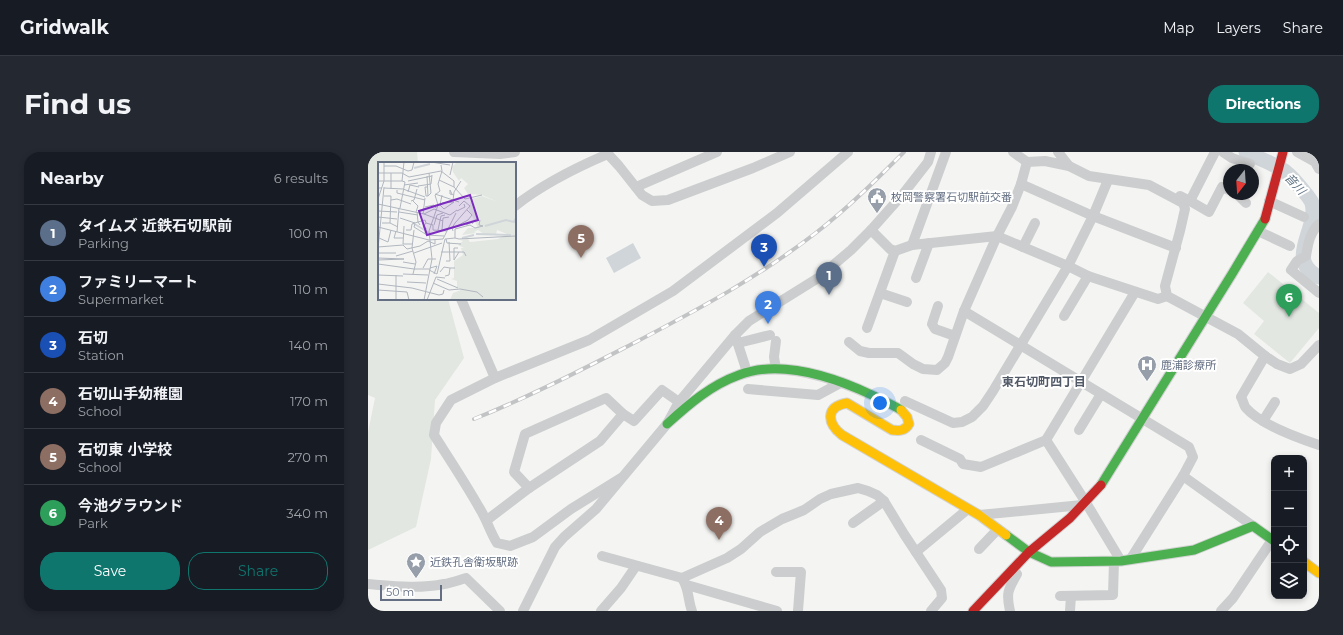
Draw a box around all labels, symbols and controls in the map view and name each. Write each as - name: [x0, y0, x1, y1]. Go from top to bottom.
- text: Gridwalk: [20, 16, 109, 39]
- text: Map: [1163, 19, 1194, 37]
- text: Layers: [1216, 19, 1261, 37]
- text: Share: [1283, 19, 1323, 37]
- button: Directions: [1208, 85, 1319, 123]
- text: Find us: [24, 87, 131, 121]
- inset map: [378, 162, 516, 300]
- north arrow: [1223, 164, 1259, 200]
- text: Nearby: [40, 168, 104, 188]
- text: 6 results: [274, 170, 328, 186]
- water label: 音川: [1282, 170, 1310, 199]
- public building icon: 枚岡警察署石切駅前交番: [866, 186, 888, 214]
- place label: 枚岡警察署石切駅前交番: [891, 190, 1012, 204]
- text: タイムズ 近鉄石切駅前: [78, 216, 232, 235]
- text: 1: [50, 225, 56, 241]
- text: 100 m: [289, 225, 328, 241]
- pin: 5: [568, 225, 594, 258]
- pin: 3: [751, 234, 777, 267]
- text: Parking: [78, 235, 129, 251]
- pin: 1: [816, 262, 842, 295]
- text: ファミリーマート: [78, 272, 198, 291]
- text: 2: [49, 281, 57, 297]
- text: 110 m: [293, 281, 328, 297]
- pin: 6: [1276, 284, 1302, 317]
- text: Supermarket: [78, 291, 164, 307]
- pin: 2: [755, 291, 781, 324]
- text: 石切: [78, 328, 108, 347]
- text: 3: [49, 337, 57, 353]
- text: 140 m: [289, 337, 328, 353]
- text: Station: [78, 347, 124, 363]
- hospital icon: 鹿浦診療所: [1136, 354, 1158, 382]
- place label: 鹿浦診療所: [1161, 358, 1217, 372]
- district label: 東石切町四丁目: [1002, 374, 1086, 389]
- text: 石切山手幼稚園: [78, 384, 183, 403]
- text: 4: [49, 393, 57, 409]
- text: 170 m: [290, 393, 328, 409]
- your location: [870, 393, 890, 413]
- text: School: [78, 403, 122, 419]
- text: 石切東 小学校: [78, 440, 172, 459]
- text: 5: [49, 449, 57, 465]
- text: 270 m: [287, 449, 328, 465]
- map controls: [1271, 455, 1307, 599]
- button: +: [1271, 455, 1307, 491]
- text: School: [78, 459, 122, 475]
- button: −: [1271, 491, 1307, 527]
- text: 今池グラウンド: [78, 496, 183, 515]
- text: 6: [49, 505, 57, 521]
- text: 340 m: [286, 505, 328, 521]
- pin: 4: [706, 507, 732, 540]
- text: Park: [78, 515, 108, 531]
- button: locate: [1271, 527, 1307, 563]
- place icon: 近鉄孔舎衛坂駅跡: [405, 551, 427, 579]
- button: Save: [40, 552, 180, 590]
- button: Share: [188, 552, 328, 590]
- place label: 近鉄孔舎衛坂駅跡: [430, 555, 518, 569]
- button: layers: [1271, 563, 1307, 599]
- scale bar: [380, 583, 442, 602]
- text: 50 m: [386, 585, 414, 599]

